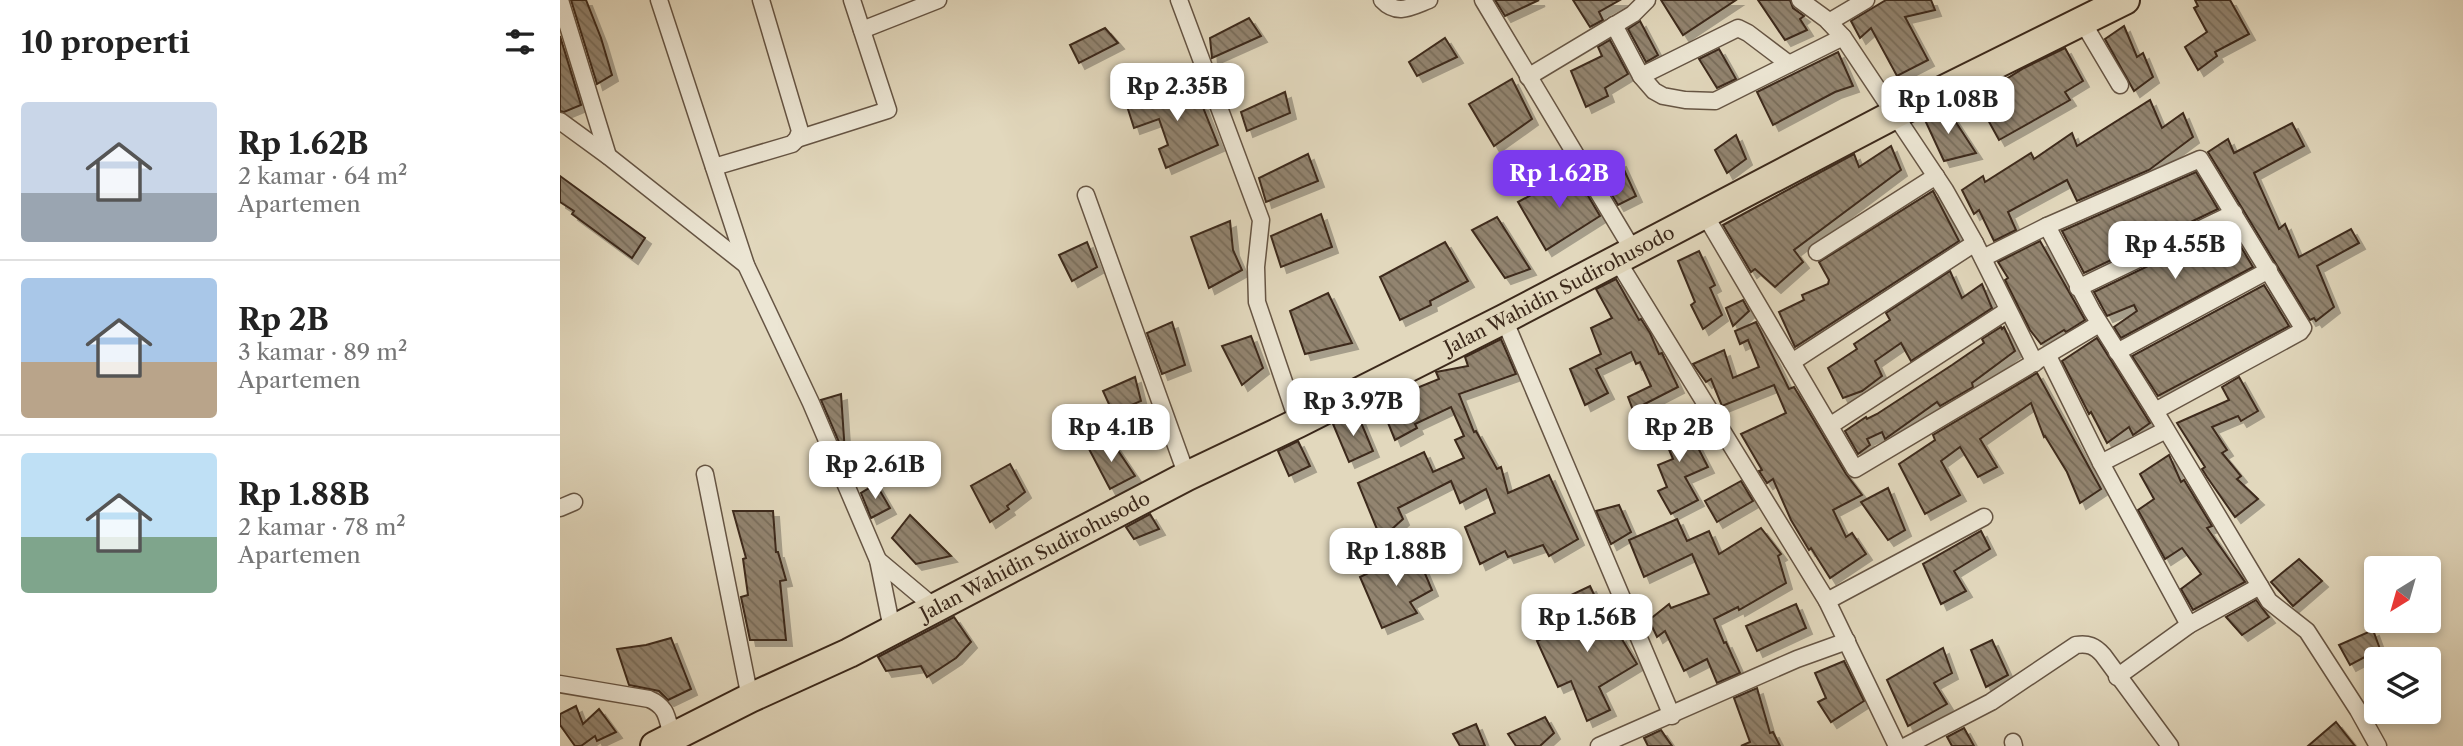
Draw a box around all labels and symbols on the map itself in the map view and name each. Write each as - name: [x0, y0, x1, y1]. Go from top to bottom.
- pin: Rp 2.35B: [1105, 64, 1249, 123]
- pin: Rp 1.08B: [1876, 76, 2020, 136]
- pin: Rp 1.62B: [1487, 150, 1631, 210]
- street label: Jalan Wahidin Sudirohusodo: [1438, 221, 1678, 361]
- pin: Rp 4.55B: [2103, 222, 2247, 281]
- pin: Rp 3.97B: [1281, 378, 1425, 438]
- pin: Rp 4.1B: [1046, 405, 1176, 464]
- pin: Rp 2B: [1630, 405, 1728, 464]
- pin: Rp 2.61B: [803, 442, 947, 501]
- street label: Jalan Wahidin Sudirohusodo: [914, 486, 1154, 627]
- pin: Rp 1.88B: [1324, 528, 1468, 588]
- north arrow: [2364, 556, 2441, 634]
- pin: Rp 1.56B: [1515, 594, 1659, 654]

